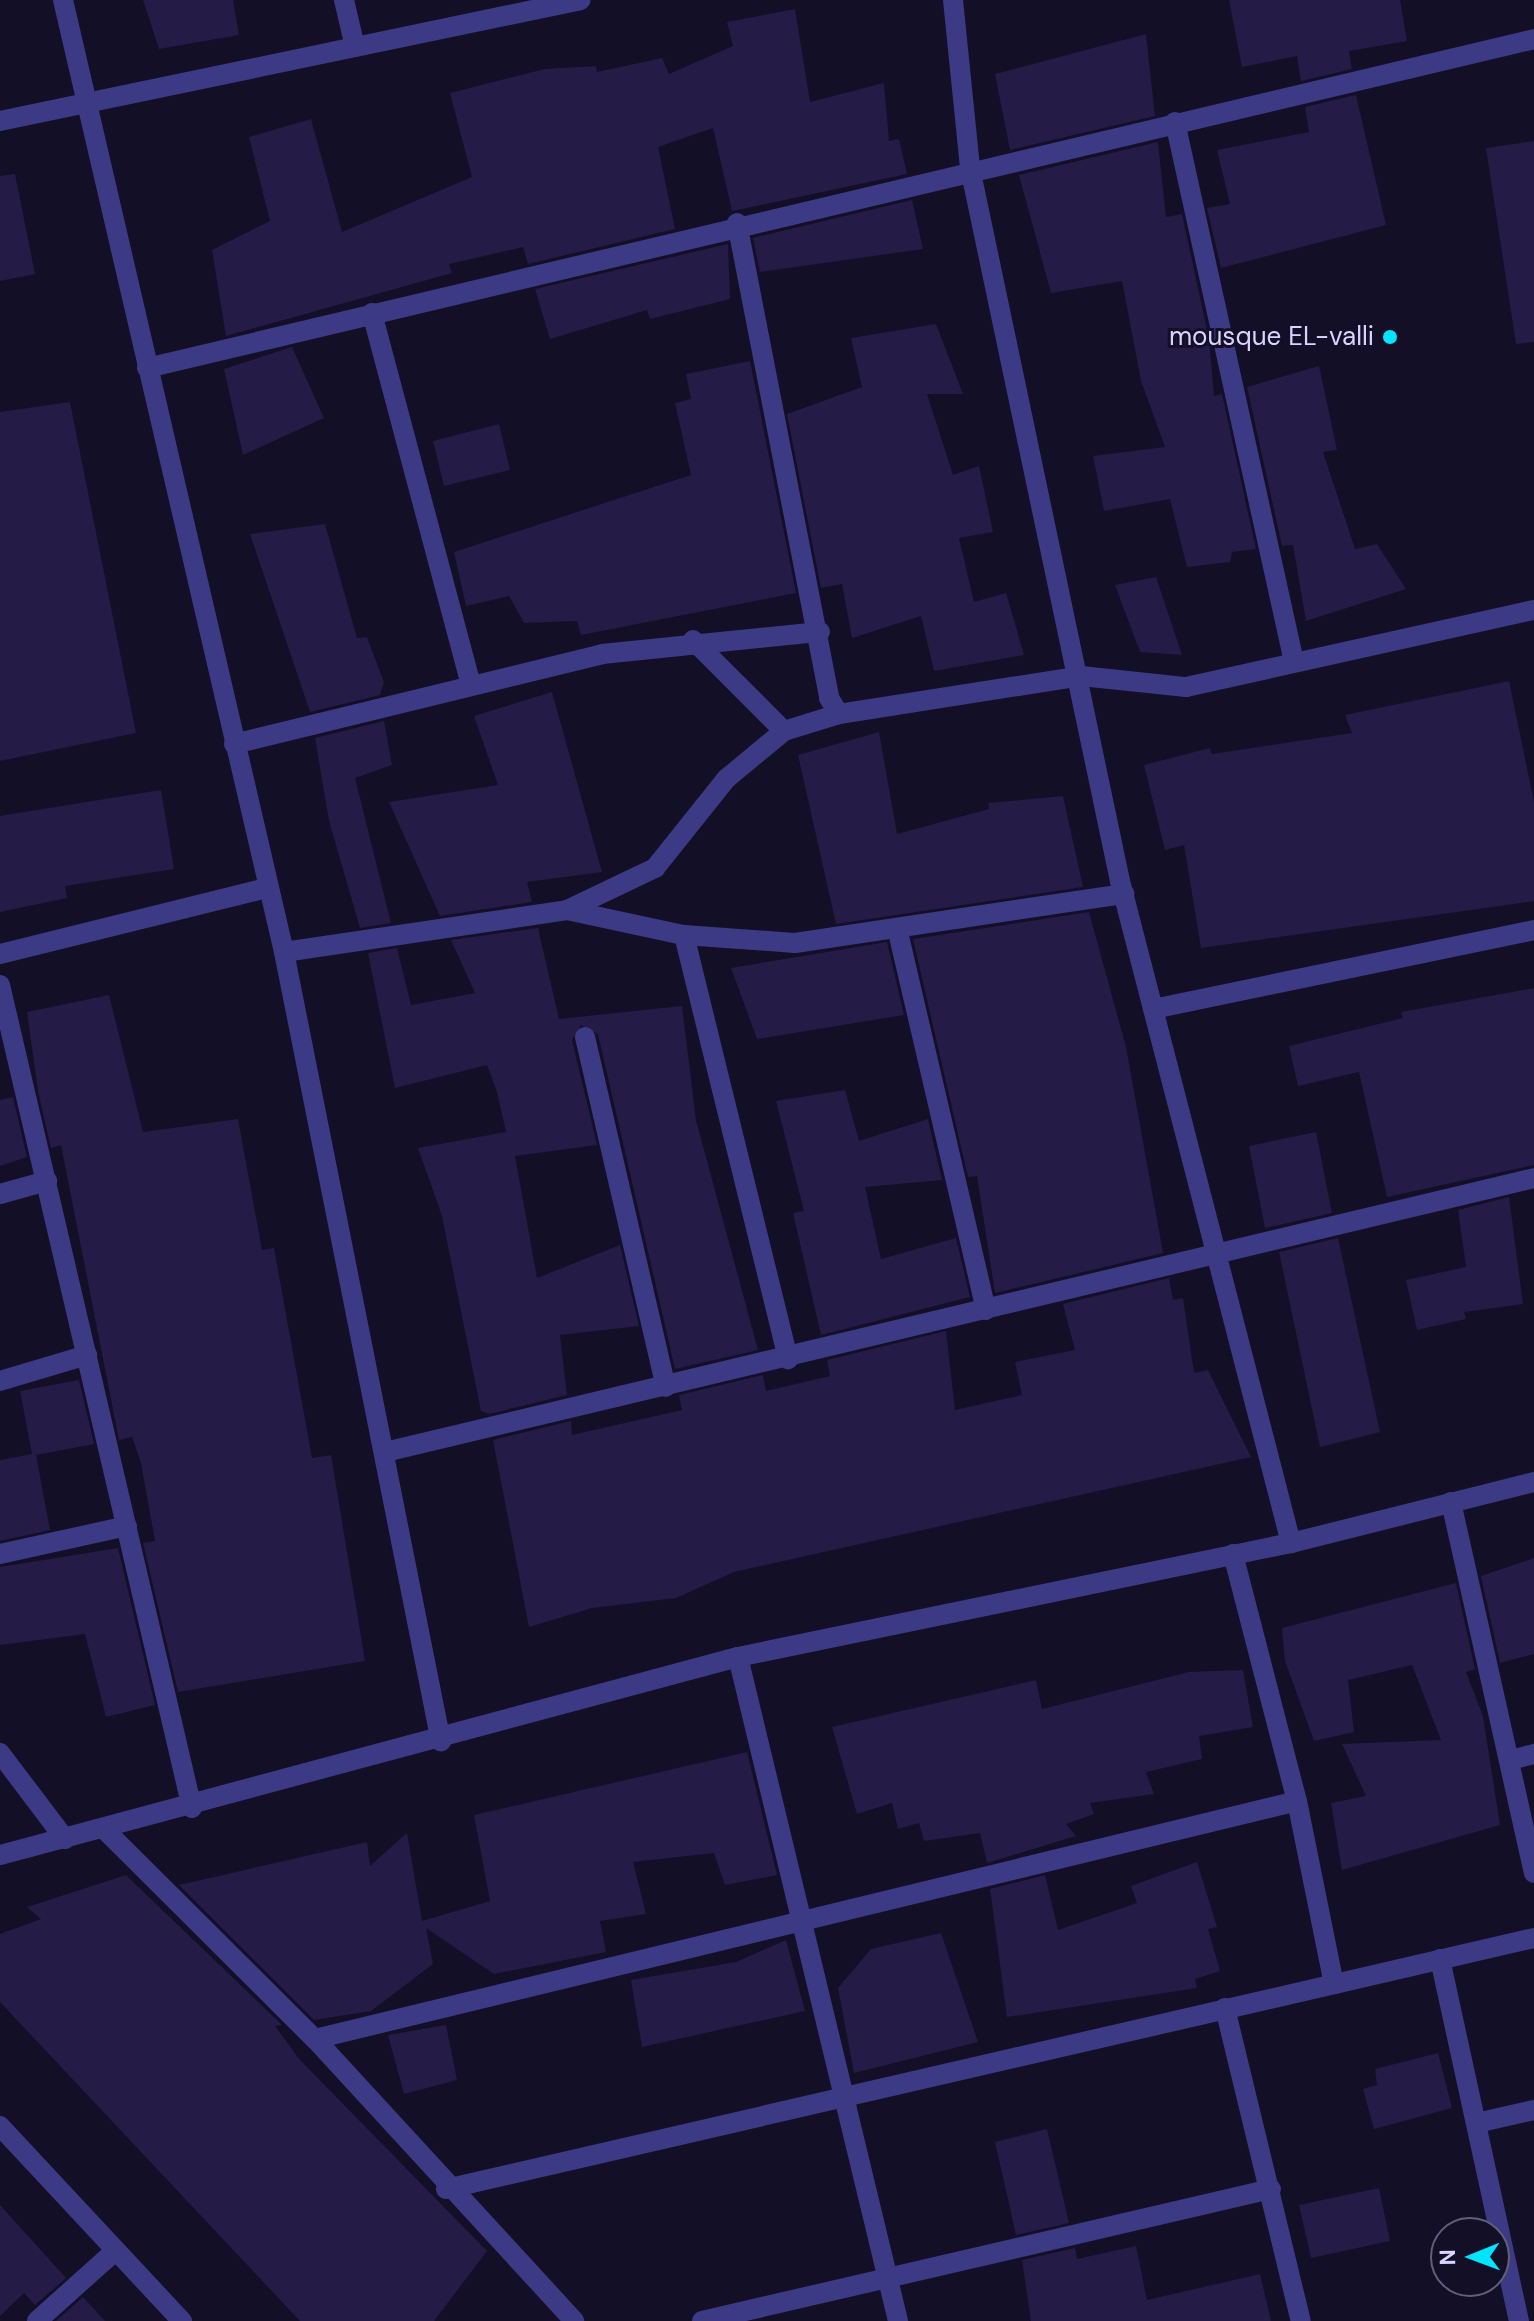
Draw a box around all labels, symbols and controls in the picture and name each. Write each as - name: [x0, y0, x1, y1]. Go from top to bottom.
- place label: mousque EL-valli: [1169, 321, 1374, 353]
- marker: mousque EL-valli: [1381, 328, 1399, 346]
- north arrow: [1430, 2217, 1510, 2297]
- text: N: [1433, 2249, 1462, 2266]

